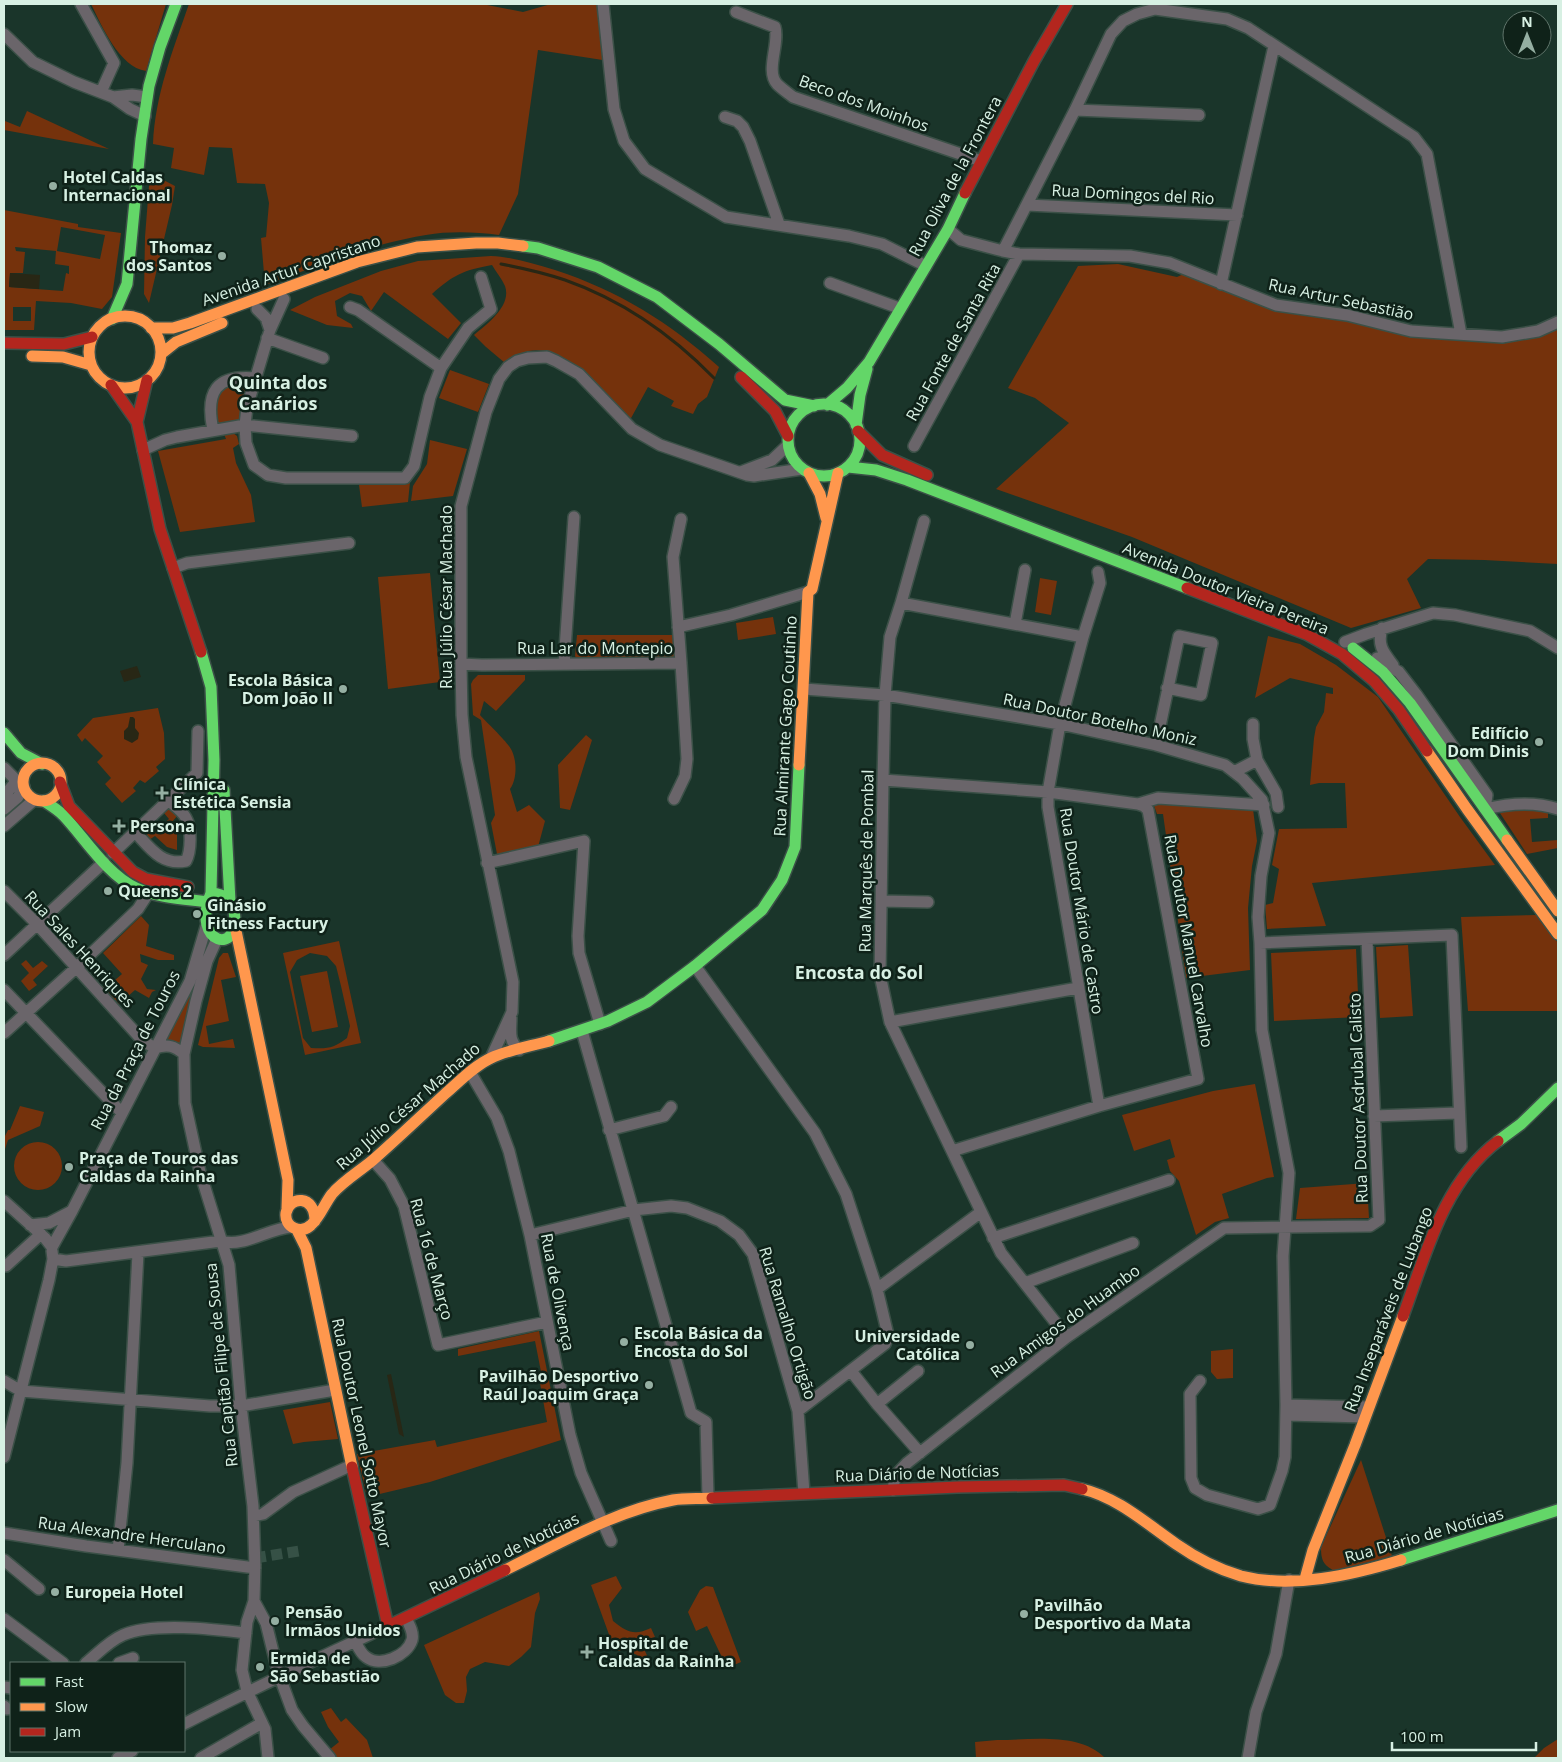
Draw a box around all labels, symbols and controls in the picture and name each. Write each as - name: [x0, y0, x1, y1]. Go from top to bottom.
- north arrow: [1502, 10, 1552, 60]
- text: N: [1521, 12, 1533, 31]
- street label: Beco dos Moinhos: [796, 69, 932, 137]
- street label: Rua Oliva de la Frontera: [903, 92, 1007, 260]
- place label: Hotel Caldas Internacional: [63, 166, 171, 206]
- street label: Rua Domingos del Rio: [1051, 179, 1215, 209]
- marker: Hotel Caldas Internacional: [47, 180, 59, 192]
- street label: Avenida Artur Capristano: [199, 229, 383, 311]
- place label: Thomaz dos Santos: [126, 236, 212, 276]
- marker: Thomaz dos Santos: [216, 250, 228, 262]
- street label: Rua Fonte de Santa Rita: [900, 259, 1006, 425]
- street label: Rua Artur Sebastião: [1266, 273, 1416, 325]
- district label: Quinta dos Canários: [229, 370, 327, 415]
- street label: Rua Júlio César Machado: [435, 505, 457, 689]
- street label: Avenida Doutor Vieira Pereira: [1120, 536, 1332, 640]
- street label: Rua Almirante Gago Coutinho: [768, 615, 802, 837]
- street label: Rua Lar do Montepio: [517, 637, 673, 659]
- place label: Escola Básica Dom João II: [228, 669, 333, 709]
- marker: Escola Básica Dom João II: [337, 683, 349, 695]
- street label: Rua Doutor Botelho Moniz: [1001, 688, 1199, 750]
- place label: Edifício Dom Dinis: [1447, 722, 1529, 762]
- marker: Edifício Dom Dinis: [1533, 736, 1545, 748]
- street label: Rua Marquês de Pombal: [853, 770, 879, 952]
- place label: Clínica Estética Sensia: [173, 773, 291, 813]
- marker: Clínica Estética Sensia: [155, 786, 169, 800]
- street label: Rua Doutor Mário de Castro: [1055, 806, 1109, 1016]
- place label: Persona: [130, 815, 195, 837]
- marker: Persona: [112, 819, 126, 833]
- street label: Rua Doutor Manuel Carvalho: [1159, 833, 1219, 1049]
- place label: Queens 2: [118, 880, 192, 902]
- marker: Queens 2: [102, 885, 114, 897]
- street label: Rua Sales Henriques: [20, 886, 140, 1012]
- place label: Ginásio Fitness Factury: [207, 894, 329, 934]
- marker: Ginásio Fitness Factury: [191, 908, 203, 920]
- district label: Encosta do Sol: [795, 960, 923, 984]
- street label: Rua da Praça de Touros: [85, 966, 185, 1134]
- street label: Rua Doutor Asdrubal Calisto: [1343, 992, 1373, 1204]
- street label: Rua Júlio César Machado: [331, 1037, 485, 1175]
- place label: Praça de Touros das Caldas da Rainha: [79, 1147, 239, 1187]
- marker: Praça de Touros das Caldas da Rainha: [63, 1161, 75, 1173]
- street label: Rua 16 de Março: [405, 1196, 459, 1322]
- street label: Rua Inseparáveis de Lubango: [1339, 1203, 1437, 1415]
- street label: Rua de Olivença: [536, 1231, 580, 1353]
- street label: Rua Ramalho Ortigão: [754, 1244, 822, 1402]
- street label: Rua Amigos do Huambo: [986, 1259, 1144, 1383]
- street label: Rua Capitão Filipe de Sousa: [199, 1262, 243, 1468]
- street label: Rua Doutor Leonel Sotto Mayor: [327, 1316, 397, 1551]
- place label: Escola Básica da Encosta do Sol: [634, 1322, 763, 1362]
- place label: Universidade Católica: [854, 1325, 960, 1365]
- marker: Escola Básica da Encosta do Sol: [618, 1336, 630, 1348]
- marker: Universidade Católica: [964, 1339, 976, 1351]
- place label: Pavilhão Desportivo Raúl Joaquim Graça: [479, 1365, 639, 1405]
- marker: Pavilhão Desportivo Raúl Joaquim Graça: [643, 1379, 655, 1391]
- street label: Rua Diário de Notícias: [835, 1459, 999, 1487]
- street label: Rua Diário de Notícias: [1342, 1502, 1506, 1568]
- street label: Rua Diário de Notícias: [425, 1507, 583, 1599]
- street label: Rua Alexandre Herculano: [37, 1511, 227, 1559]
- place label: Europeia Hotel: [65, 1581, 183, 1603]
- marker: Europeia Hotel: [49, 1586, 61, 1598]
- place label: Pavilhão Desportivo da Mata: [1034, 1594, 1191, 1634]
- place label: Pensão Irmãos Unidos: [285, 1601, 400, 1641]
- marker: Pavilhão Desportivo da Mata: [1018, 1608, 1030, 1620]
- marker: Pensão Irmãos Unidos: [269, 1615, 281, 1627]
- place label: Hospital de Caldas da Rainha: [598, 1632, 734, 1672]
- marker: Hospital de Caldas da Rainha: [580, 1645, 594, 1659]
- place label: Ermida de São Sebastião: [270, 1647, 380, 1687]
- marker: Ermida de São Sebastião: [254, 1661, 266, 1673]
- legend: [10, 1662, 185, 1752]
- text: Fast: [55, 1671, 84, 1691]
- text: Slow: [55, 1696, 88, 1716]
- scale bar: [1392, 1720, 1536, 1752]
- text: Jam: [53, 1721, 81, 1741]
- text: 100 m: [1400, 1726, 1444, 1746]

